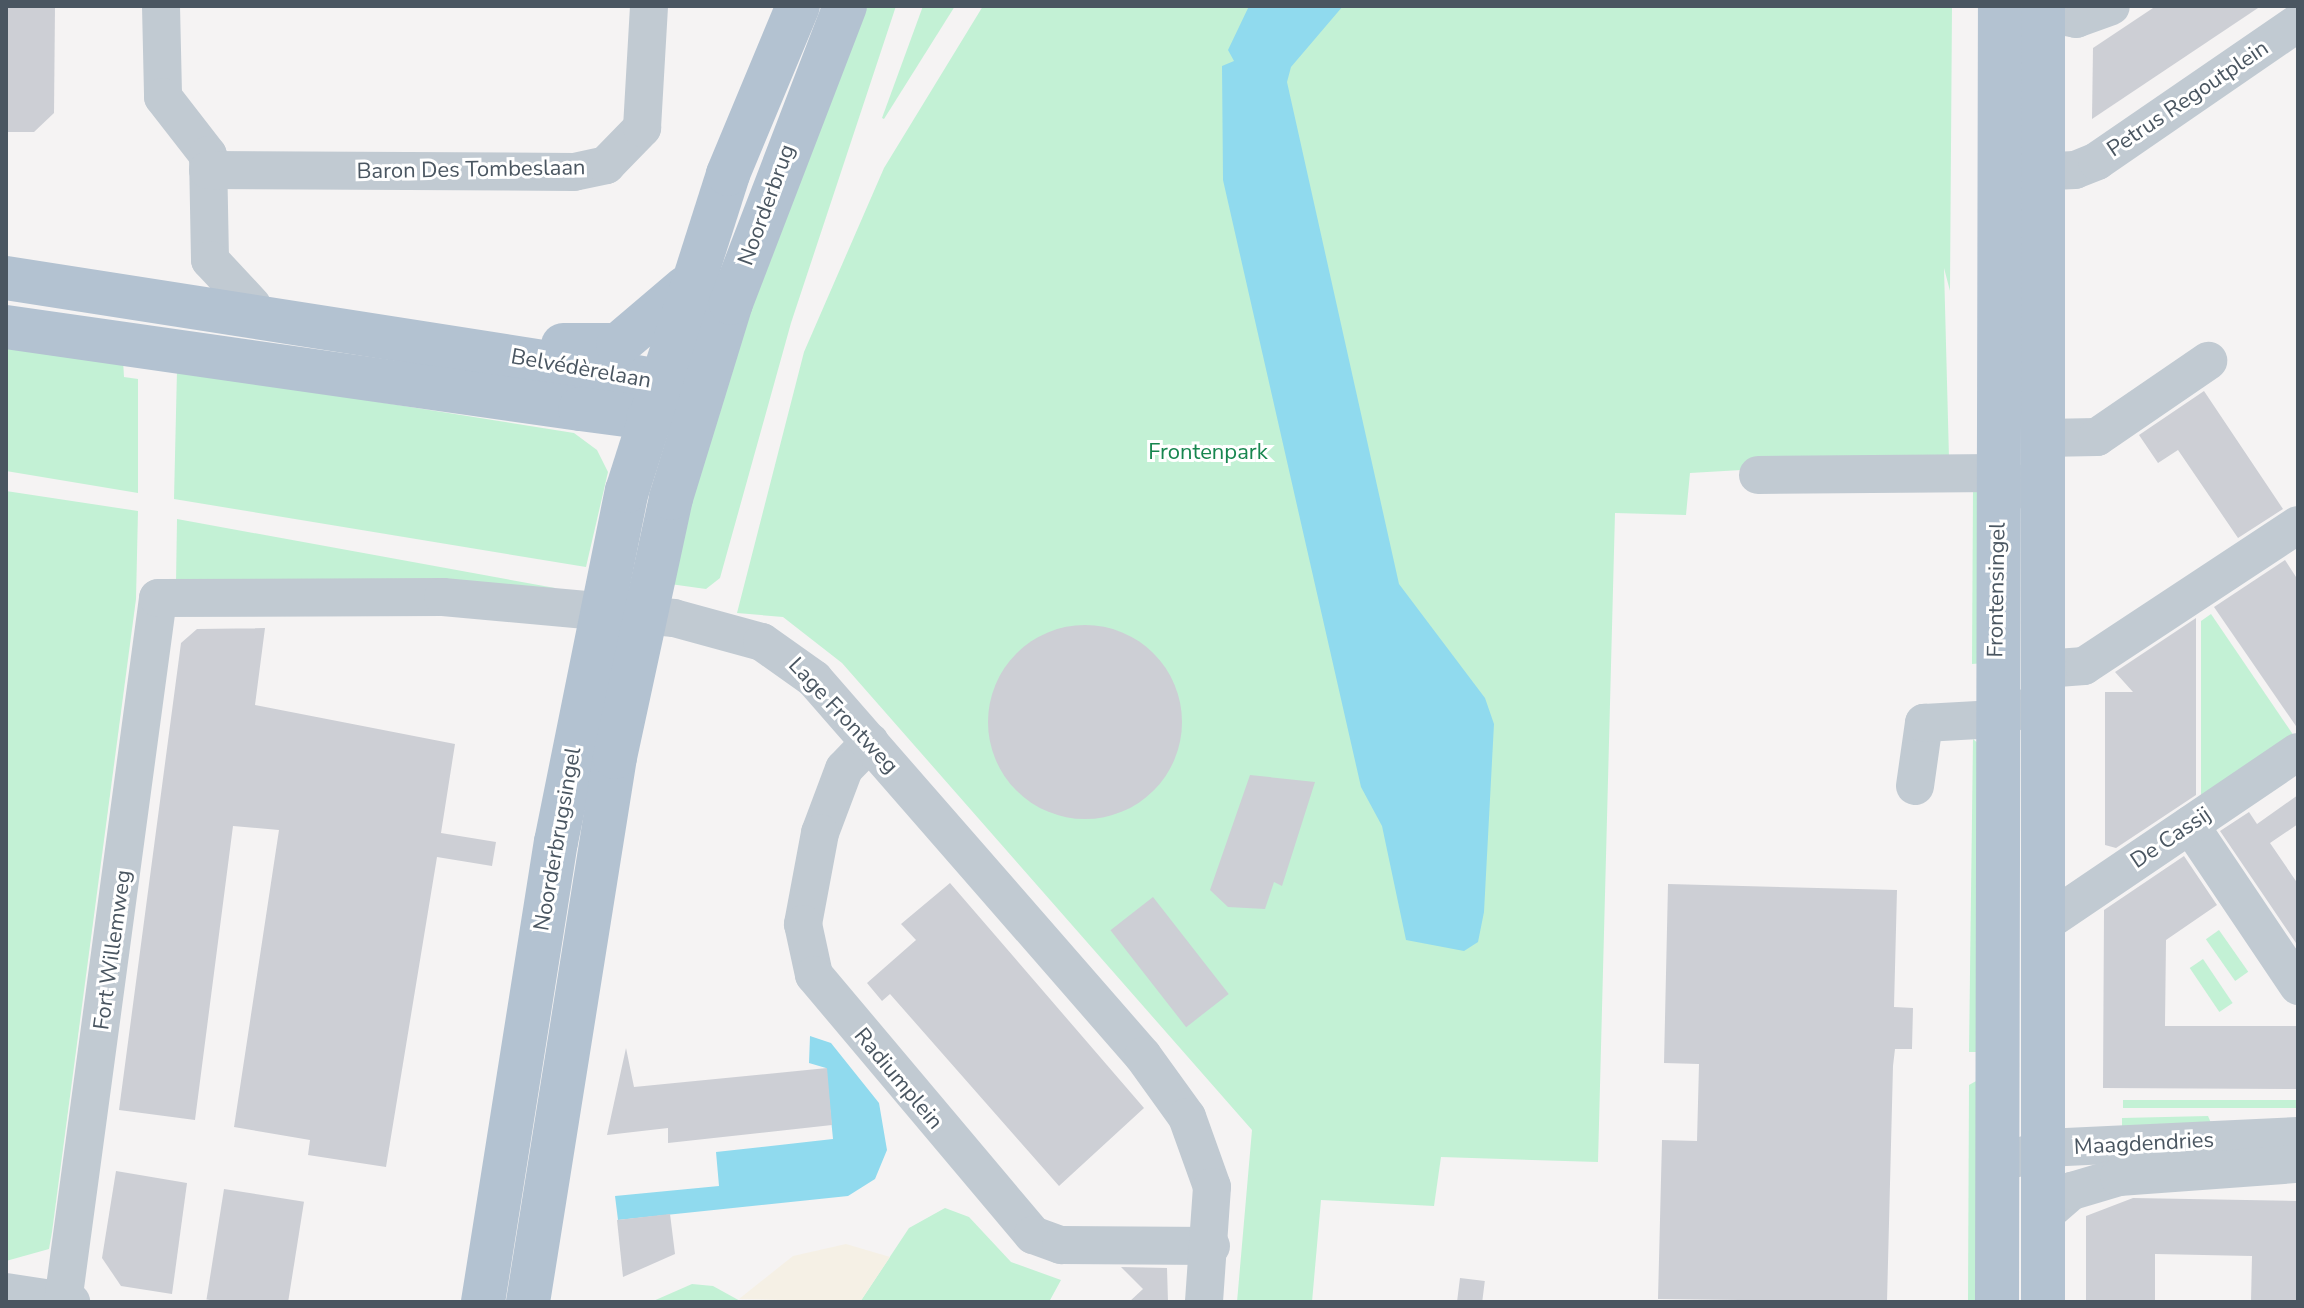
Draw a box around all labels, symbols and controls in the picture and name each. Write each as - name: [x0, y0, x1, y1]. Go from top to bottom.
- street label: Petrus Regoutplein: [2102, 35, 2274, 163]
- street label: Noorderbrug: [733, 141, 801, 269]
- street label: Baron Des Tombeslaan: [356, 155, 586, 185]
- street label: Belvédèrelaan: [509, 344, 653, 394]
- park label: Frontenpark: [1148, 440, 1268, 466]
- street label: Frontensingel: [1983, 522, 2011, 658]
- street label: Lage Frontweg: [783, 653, 903, 779]
- street label: Noorderbrugsingel: [529, 745, 587, 933]
- street label: De Cassij: [2126, 802, 2216, 874]
- street label: Fort Willemweg: [89, 868, 137, 1032]
- street label: Radiumplein: [848, 1023, 948, 1135]
- street label: Maagdendries: [2073, 1127, 2215, 1161]

